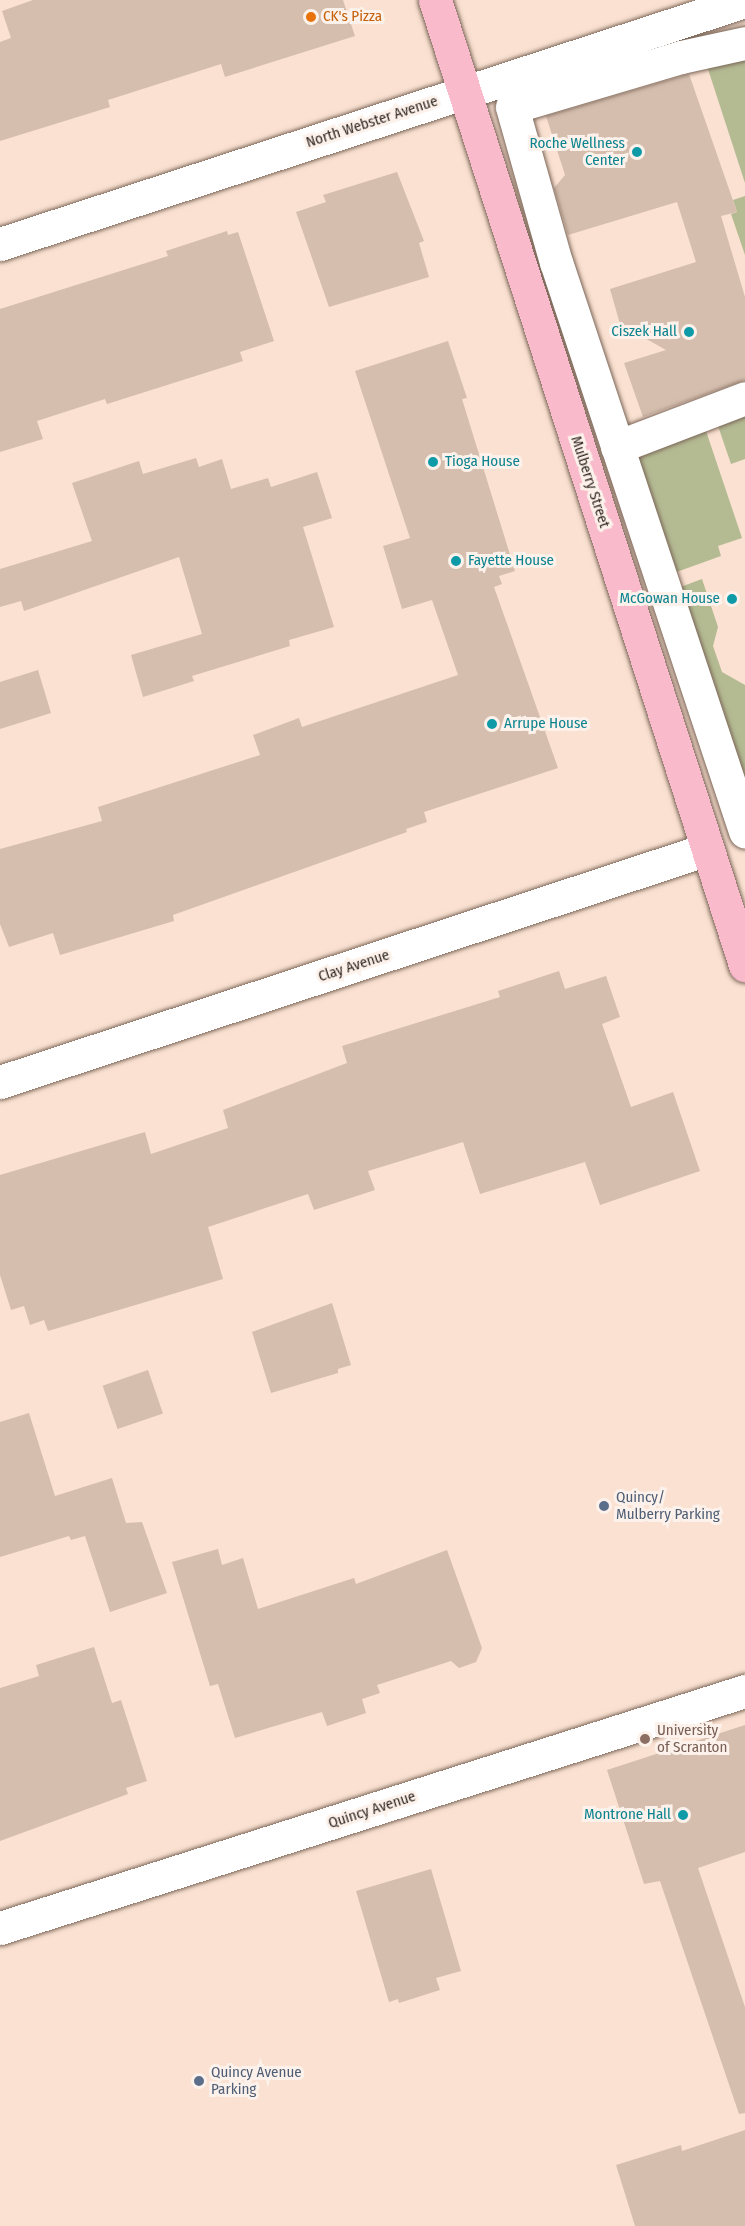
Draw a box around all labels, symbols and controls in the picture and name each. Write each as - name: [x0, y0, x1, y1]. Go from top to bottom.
- place label: CK's Pizza: [323, 8, 382, 26]
- marker: CK's Pizza: [304, 10, 318, 24]
- street label: North Webster Avenue: [304, 92, 440, 152]
- place label: Roche Wellness Center: [530, 134, 625, 169]
- marker: Roche Wellness Center: [630, 145, 644, 159]
- place label: Ciszek Hall: [611, 323, 677, 341]
- marker: Ciszek Hall: [682, 325, 696, 339]
- street label: Mulberry Street: [567, 434, 613, 530]
- place label: Tioga House: [445, 453, 520, 471]
- marker: Tioga House: [426, 455, 440, 469]
- place label: Fayette House: [468, 552, 554, 570]
- marker: Fayette House: [449, 554, 463, 568]
- place label: McGowan House: [619, 590, 720, 608]
- marker: McGowan House: [725, 592, 739, 606]
- place label: Arrupe House: [504, 715, 588, 733]
- marker: Arrupe House: [485, 717, 499, 731]
- street label: Clay Avenue: [316, 946, 392, 986]
- place label: Quincy/ Mulberry Parking: [616, 1488, 720, 1523]
- marker: Quincy/ Mulberry Parking: [597, 1499, 611, 1513]
- place label: University of Scranton: [657, 1721, 727, 1756]
- marker: University of Scranton: [638, 1732, 652, 1746]
- street label: Quincy Avenue: [326, 1787, 418, 1833]
- place label: Montrone Hall: [584, 1806, 671, 1824]
- marker: Montrone Hall: [676, 1808, 690, 1822]
- place label: Quincy Avenue Parking: [211, 2063, 302, 2098]
- marker: Quincy Avenue Parking: [192, 2074, 206, 2088]

